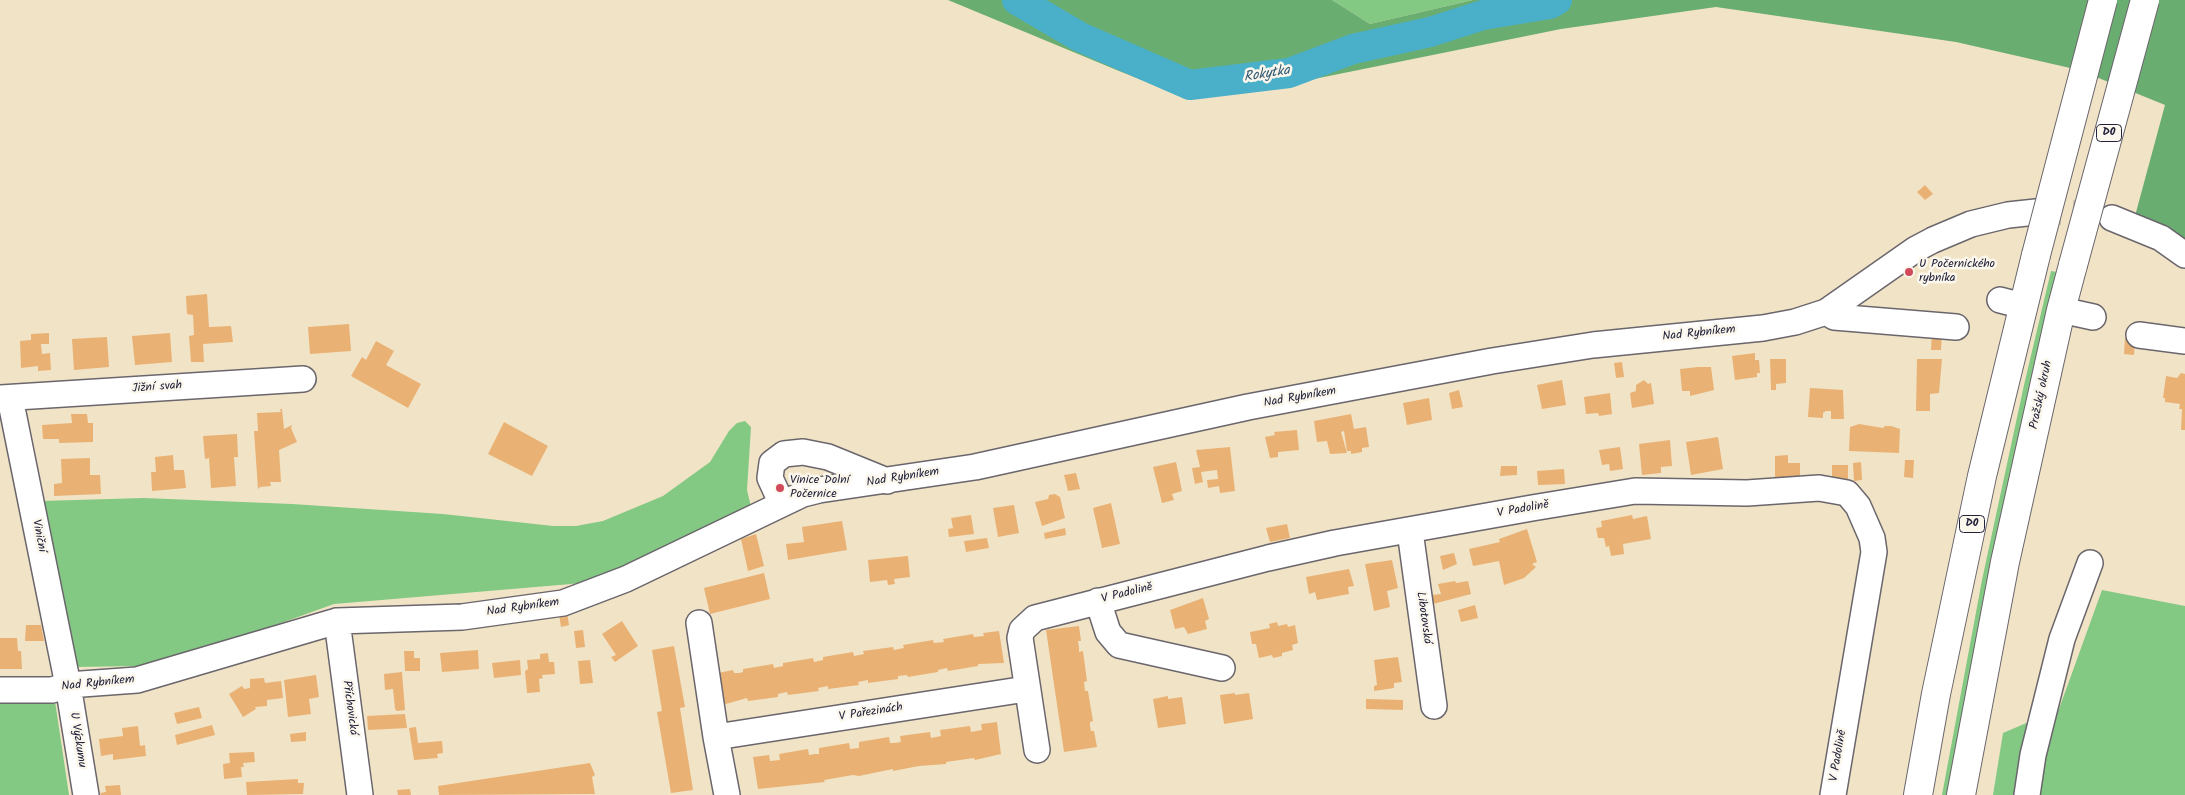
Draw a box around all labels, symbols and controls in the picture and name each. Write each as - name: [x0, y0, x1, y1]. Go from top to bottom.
- water label: Rokytka: [1243, 63, 1291, 87]
- road number: D0: [2096, 125, 2122, 142]
- place label: U Počernického rybníka: [1919, 258, 1995, 286]
- marker: U Počernického rybníka: [1903, 266, 1915, 278]
- street label: Nad Rybníkem: [1662, 323, 1736, 345]
- street label: Pražský okruh: [2028, 359, 2056, 431]
- street label: Jižní svah: [132, 379, 182, 397]
- street label: Nad Rybníkem: [1263, 385, 1337, 411]
- street label: Nad Rybníkem: [866, 465, 940, 491]
- place label: Vinice Dolní Počernice: [790, 474, 849, 502]
- marker: Vinice Dolní Počernice: [774, 482, 786, 494]
- street label: V Padolině: [1496, 498, 1550, 522]
- road number: D0: [1960, 516, 1984, 532]
- street label: Viniční: [28, 518, 48, 554]
- street label: V Padolině: [1100, 581, 1154, 607]
- street label: Libotovská: [1412, 591, 1434, 645]
- street label: Nad Rybníkem: [486, 596, 560, 620]
- street label: Nad Rybníkem: [61, 673, 135, 695]
- street label: Příchovická: [338, 680, 360, 736]
- street label: V Pařezinách: [838, 701, 904, 725]
- street label: U Výzkumu: [66, 711, 88, 769]
- street label: V Padolině: [1827, 729, 1851, 783]

